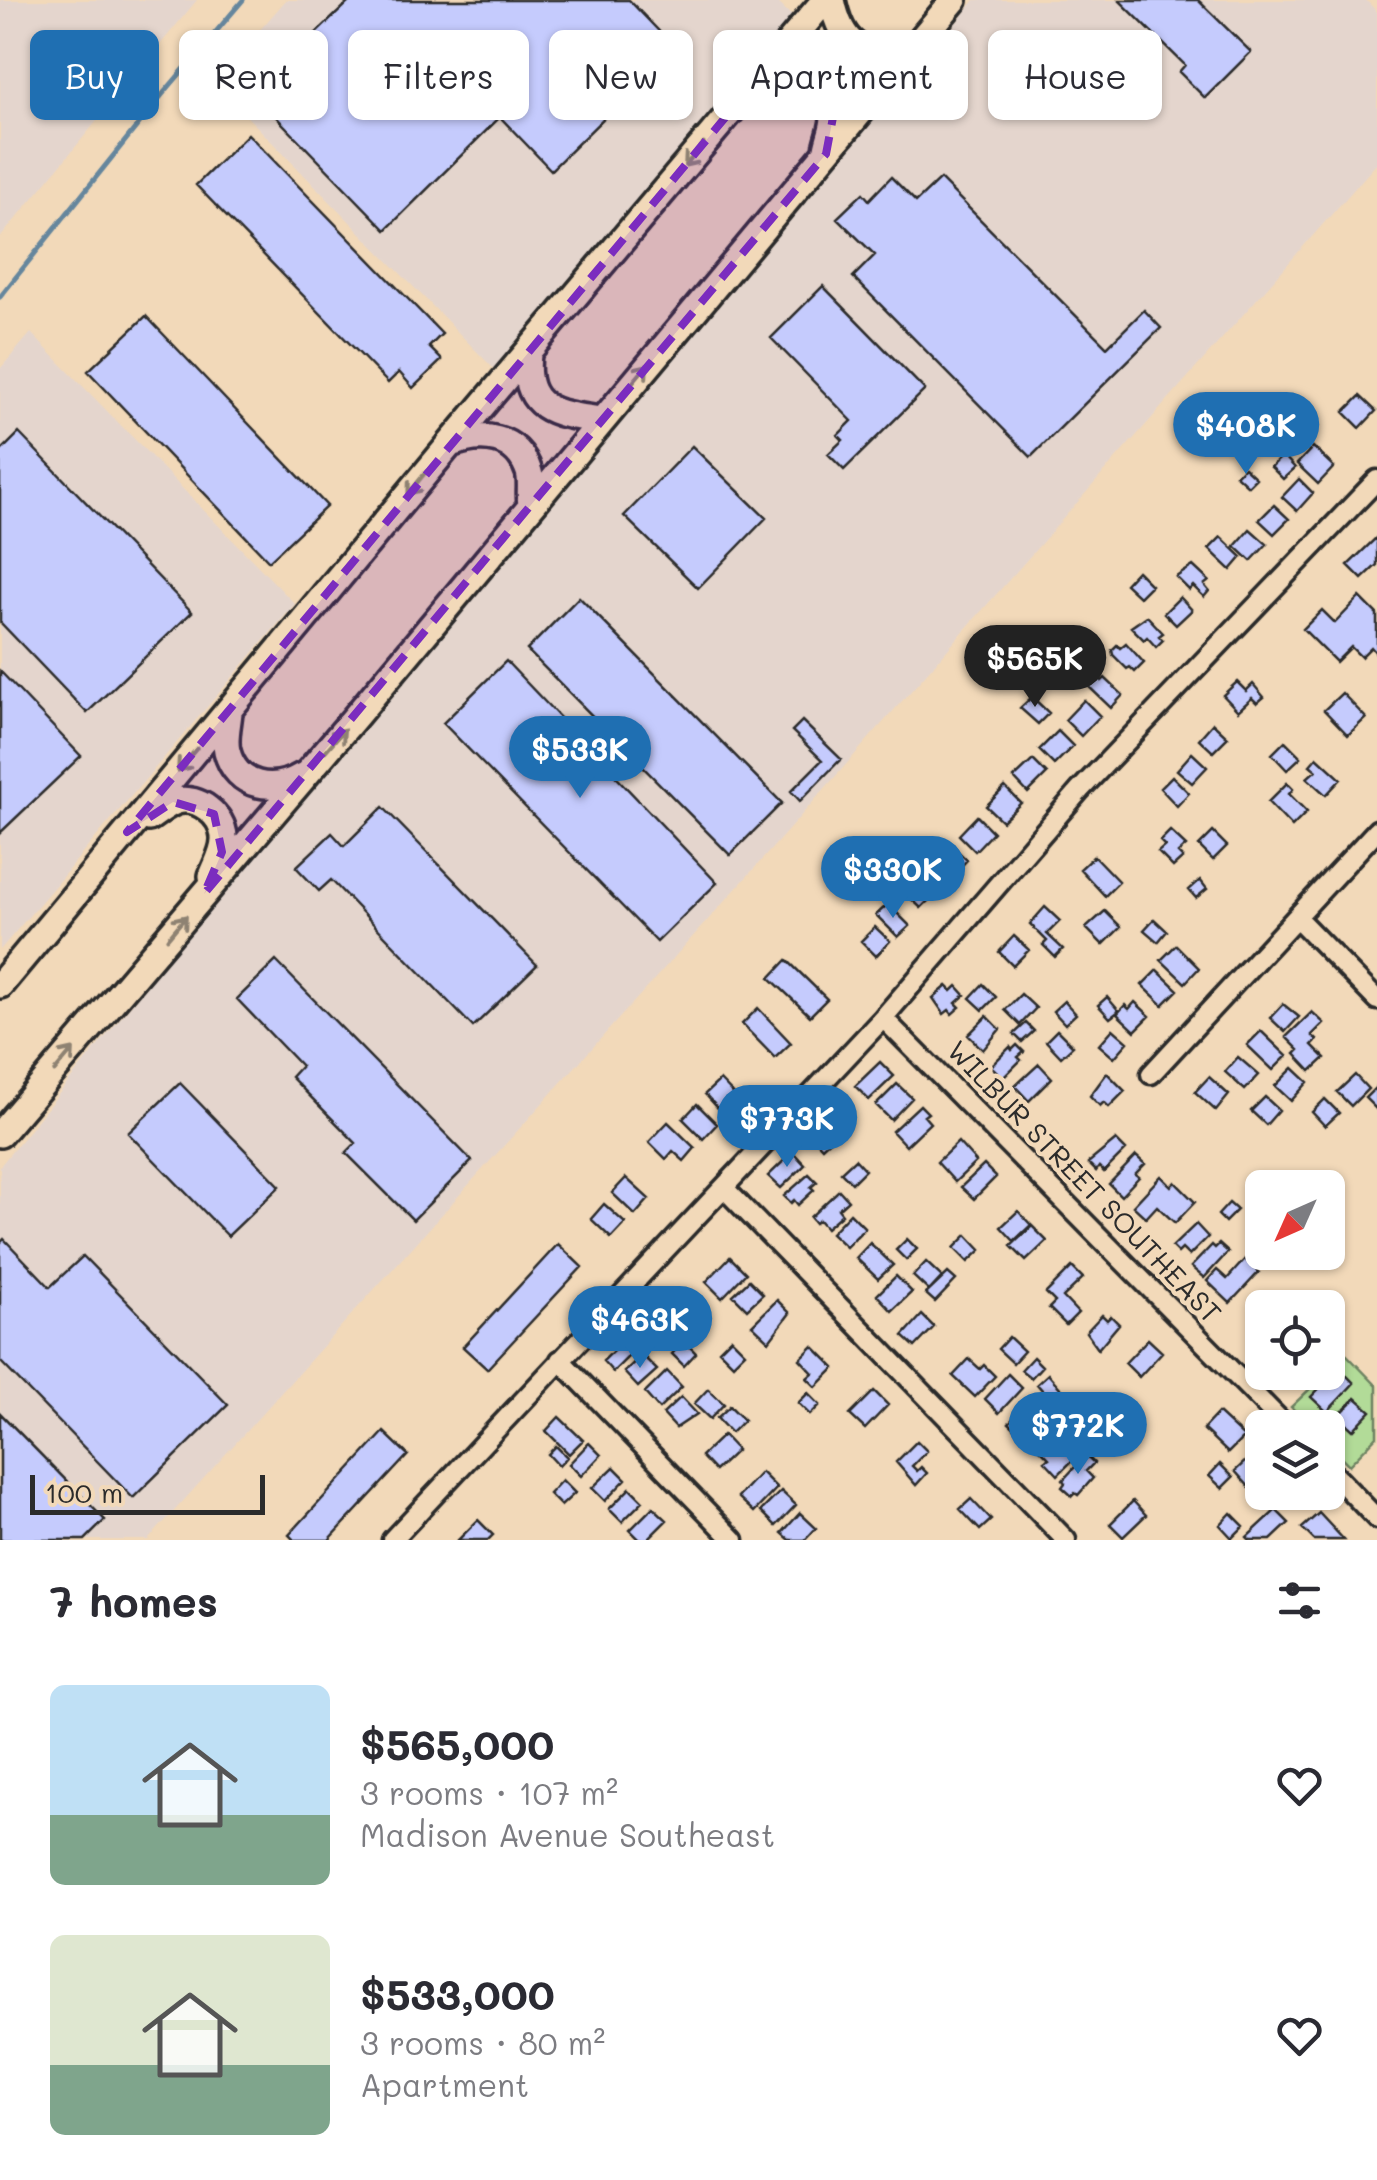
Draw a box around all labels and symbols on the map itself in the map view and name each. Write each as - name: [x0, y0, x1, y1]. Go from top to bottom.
- one-way arrow: [683, 141, 705, 167]
- one-way arrow: [627, 364, 650, 389]
- pin: $408K: [1176, 392, 1316, 477]
- one-way arrow: [406, 470, 428, 496]
- pin: $565K: [965, 625, 1105, 710]
- pin: $533K: [510, 716, 650, 801]
- one-way arrow: [324, 727, 346, 753]
- one-way arrow: [177, 747, 199, 773]
- pin: $330K: [823, 836, 963, 921]
- one-way arrow: [165, 914, 187, 940]
- street label: WILBUR STREET SOUTHEAST: [940, 1032, 1230, 1330]
- one-way arrow: [53, 1048, 75, 1074]
- pin: $773K: [717, 1085, 857, 1170]
- north arrow: [1245, 1170, 1345, 1270]
- pin: $463K: [570, 1286, 710, 1371]
- pin: $772K: [1008, 1392, 1148, 1477]
- scale bar: [30, 1470, 265, 1514]

